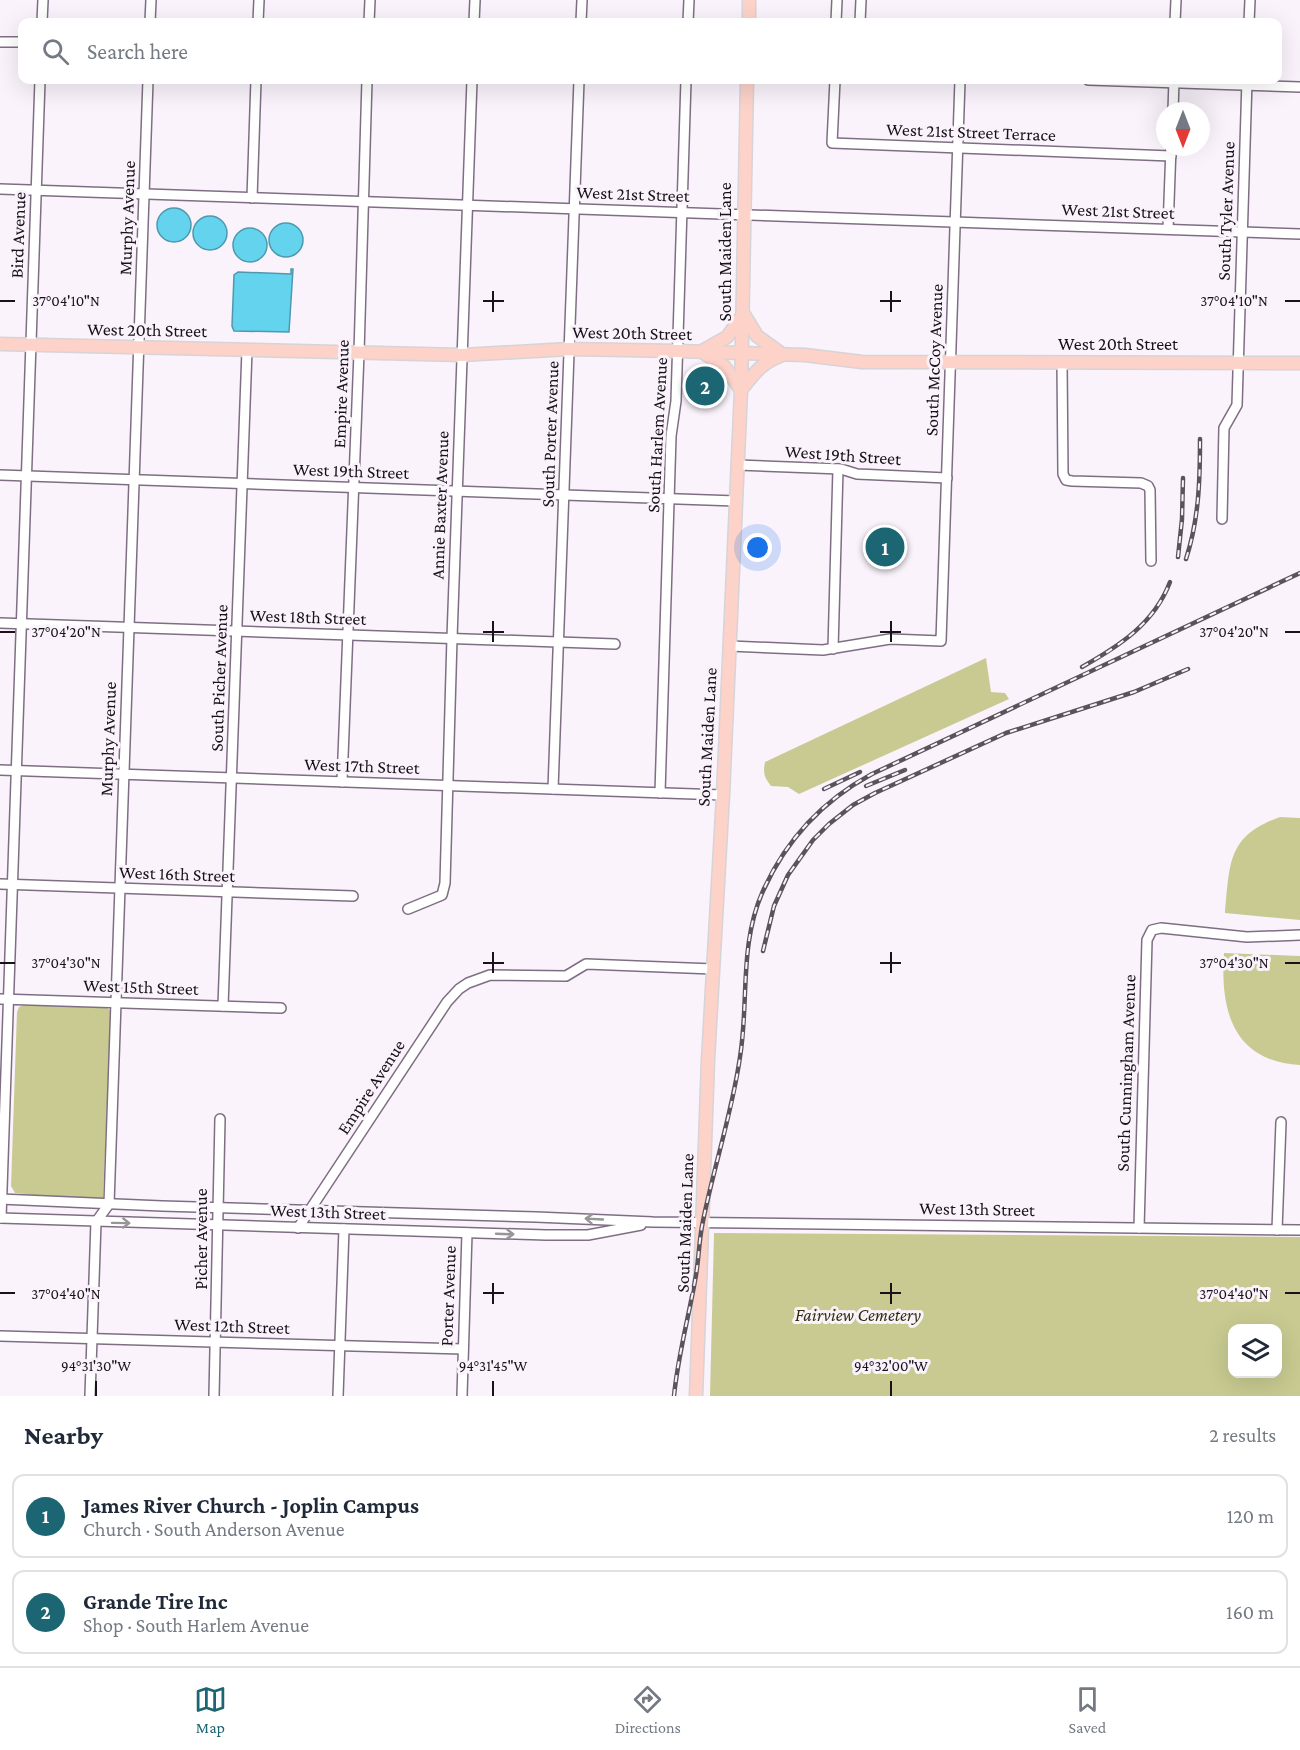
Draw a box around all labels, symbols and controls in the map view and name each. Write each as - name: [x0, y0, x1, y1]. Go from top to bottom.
- search box: [18, 18, 1282, 84]
- icon: search: [39, 35, 72, 68]
- text: Search here: [87, 39, 188, 64]
- north arrow: [1156, 102, 1210, 156]
- street label: West 21st Street Terrace: [886, 119, 1056, 145]
- street label: South Tyler Avenue: [1214, 141, 1238, 281]
- street label: Murphy Avenue: [115, 160, 139, 276]
- street label: West 21st Street: [576, 182, 691, 206]
- street label: South Maiden Lane: [715, 182, 735, 322]
- street label: Bird Avenue: [6, 191, 30, 279]
- street label: West 21st Street: [1061, 199, 1176, 223]
- street label: South McCoy Avenue: [921, 283, 947, 437]
- text: 37°04'10"N: [32, 293, 100, 309]
- text: 37°04'10"N: [1200, 293, 1268, 309]
- street label: West 20th Street: [87, 319, 208, 341]
- street label: West 20th Street: [572, 322, 693, 344]
- street label: West 20th Street: [1058, 334, 1179, 354]
- street label: Empire Avenue: [329, 339, 353, 449]
- street label: South Harlem Avenue: [643, 357, 671, 513]
- street label: South Porter Avenue: [537, 360, 563, 508]
- pin: 2: [686, 364, 724, 408]
- street label: Annie Baxter Avenue: [427, 430, 453, 580]
- street label: West 19th Street: [784, 441, 903, 469]
- street label: West 19th Street: [292, 459, 411, 483]
- pin: 1: [866, 524, 904, 570]
- your location: [743, 533, 772, 562]
- street label: South Picher Avenue: [206, 604, 232, 752]
- street label: West 18th Street: [249, 605, 368, 629]
- text: 37°04'20"N: [31, 624, 101, 640]
- text: 37°04'20"N: [1199, 624, 1269, 640]
- street label: South Maiden Lane: [693, 667, 721, 807]
- street label: Murphy Avenue: [96, 681, 120, 797]
- street label: West 17th Street: [304, 754, 421, 778]
- street label: West 16th Street: [119, 862, 236, 886]
- text: 37°04'30"N: [31, 955, 101, 971]
- text: 37°04'30"N: [1199, 955, 1269, 971]
- street label: South Cunningham Avenue: [1113, 974, 1139, 1172]
- street label: West 15th Street: [83, 975, 200, 999]
- street label: Empire Avenue: [333, 1036, 409, 1138]
- street label: South Maiden Lane: [673, 1153, 697, 1293]
- street label: Picher Avenue: [191, 1188, 211, 1290]
- street label: West 13th Street: [919, 1198, 1036, 1220]
- street label: West 13th Street: [270, 1200, 387, 1224]
- one-way arrow: [585, 1214, 605, 1225]
- one-way arrow: [111, 1217, 131, 1229]
- one-way arrow: [495, 1228, 515, 1240]
- street label: Porter Avenue: [436, 1245, 460, 1347]
- text: 37°04'40"N: [31, 1286, 101, 1302]
- text: 37°04'40"N: [1199, 1286, 1269, 1302]
- park label: Fairview Cemetery: [795, 1305, 922, 1325]
- street label: West 12th Street: [174, 1314, 291, 1338]
- map controls: [1228, 1324, 1282, 1378]
- button: layers: [1228, 1324, 1282, 1378]
- text: 94°31'30"W: [61, 1358, 131, 1374]
- text: 94°31'45"W: [459, 1358, 528, 1374]
- text: 94°32'00"W: [854, 1358, 928, 1374]
- text: Nearby: [24, 1421, 103, 1450]
- text: 2 results: [1209, 1424, 1276, 1446]
- text: James River Church - Joplin Campus: [83, 1493, 419, 1518]
- text: 1: [42, 1505, 49, 1527]
- text: 120 m: [1227, 1505, 1274, 1527]
- text: Church · South Anderson Avenue: [83, 1518, 345, 1540]
- text: Grande Tire Inc: [83, 1589, 228, 1614]
- text: 2: [40, 1601, 51, 1623]
- text: 160 m: [1226, 1601, 1274, 1623]
- text: Shop · South Harlem Avenue: [83, 1614, 309, 1636]
- tab: Map: [194, 1683, 227, 1736]
- tab: Directions: [615, 1683, 681, 1736]
- tab: Saved: [1069, 1683, 1106, 1736]

